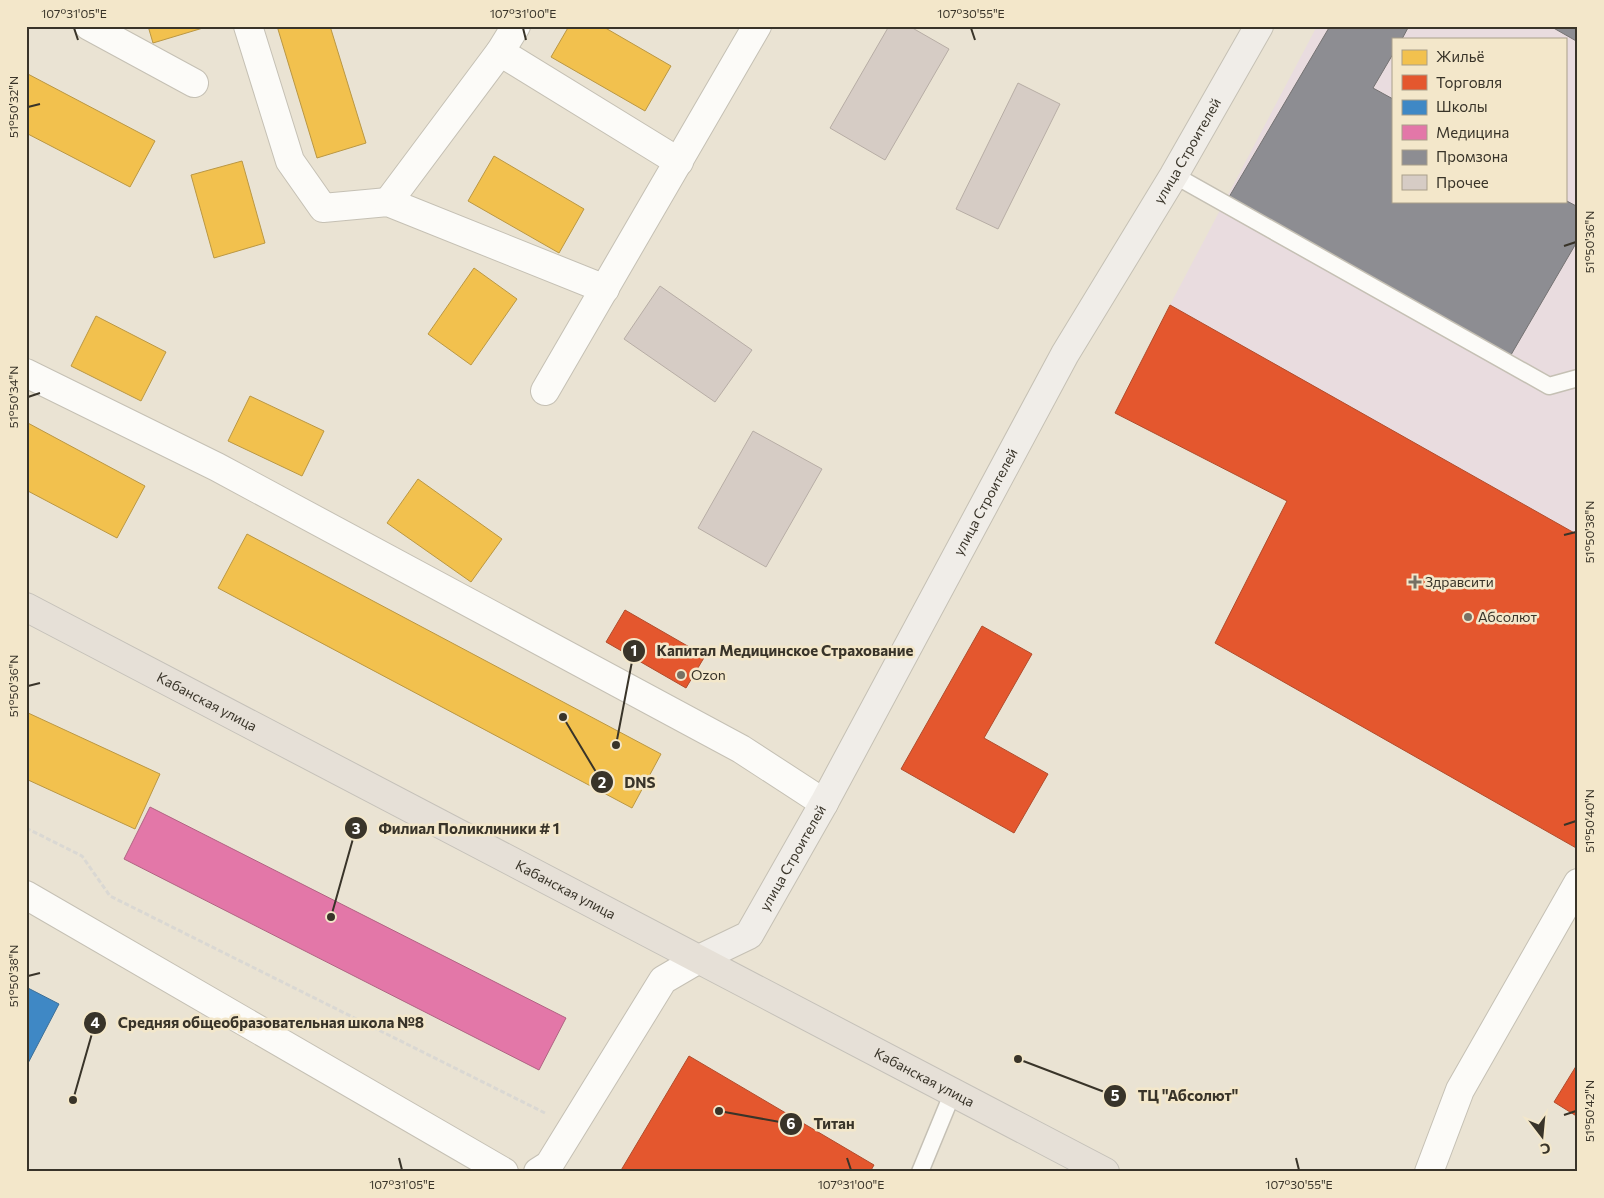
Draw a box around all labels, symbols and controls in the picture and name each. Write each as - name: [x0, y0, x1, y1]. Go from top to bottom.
- text: 107°31'05"E: [41, 6, 107, 20]
- text: 107°31'00"E: [490, 6, 556, 20]
- text: 107°30'55"E: [937, 6, 1005, 20]
- legend: [1392, 38, 1566, 202]
- text: Жильё: [1436, 47, 1484, 65]
- text: Торговля: [1436, 73, 1502, 91]
- text: 51°50'32"N: [6, 76, 20, 138]
- street label: улица Строителей: [1150, 95, 1224, 206]
- text: Школы: [1436, 97, 1488, 115]
- text: Медицина: [1436, 123, 1509, 141]
- text: Промзона: [1436, 147, 1508, 165]
- text: Прочее: [1436, 173, 1489, 191]
- text: 51°50'36"N: [1582, 211, 1596, 273]
- text: 51°50'34"N: [6, 366, 20, 428]
- street label: улица Строителей: [950, 445, 1021, 558]
- text: 51°50'38"N: [1582, 501, 1596, 563]
- place label: Здравсити: [1425, 573, 1494, 590]
- marker: Здравсити: [1409, 576, 1421, 588]
- place label: Абсолют: [1478, 608, 1537, 625]
- marker: Абсолют: [1462, 611, 1474, 623]
- callout: Капитал Медицинское Страхование: [622, 636, 924, 666]
- text: 1: [631, 641, 637, 659]
- text: Капитал Медицинское Страхование: [657, 641, 914, 659]
- text: 51°50'36"N: [6, 655, 20, 717]
- place label: Ozon: [691, 666, 726, 683]
- street label: Кабанская улица: [154, 668, 260, 734]
- marker: Ozon: [675, 669, 687, 681]
- callout: DNS: [589, 767, 665, 797]
- text: 2: [598, 773, 606, 791]
- text: DNS: [624, 773, 656, 791]
- text: 51°50'40"N: [1582, 789, 1596, 853]
- street label: улица Строителей: [756, 802, 829, 914]
- callout: Филиал Поликлиники # 1: [343, 813, 569, 843]
- text: 3: [352, 819, 361, 837]
- text: Филиал Поликлиники # 1: [378, 819, 560, 837]
- street label: Кабанская улица: [513, 856, 619, 922]
- text: 51°50'38"N: [6, 945, 20, 1007]
- callout: Средняя общеобразовательная школа №8: [83, 1008, 434, 1038]
- text: 4: [90, 1013, 100, 1031]
- text: Средняя общеобразовательная школа №8: [118, 1013, 424, 1031]
- street label: Кабанская улица: [872, 1044, 977, 1110]
- text: 51°50'42"N: [1582, 1080, 1596, 1142]
- callout: ТЦ "Абсолют": [1103, 1081, 1249, 1111]
- text: 5: [1111, 1086, 1120, 1104]
- text: ТЦ "Абсолют": [1138, 1086, 1238, 1104]
- callout: Титан: [779, 1109, 865, 1139]
- north arrow: [1516, 1110, 1566, 1160]
- text: 6: [786, 1114, 796, 1132]
- text: Титан: [813, 1114, 855, 1132]
- text: С: [1539, 1139, 1553, 1158]
- text: 107°31'05"E: [369, 1177, 435, 1191]
- text: 107°31'00"E: [818, 1177, 884, 1191]
- text: 107°30'55"E: [1265, 1177, 1333, 1191]

